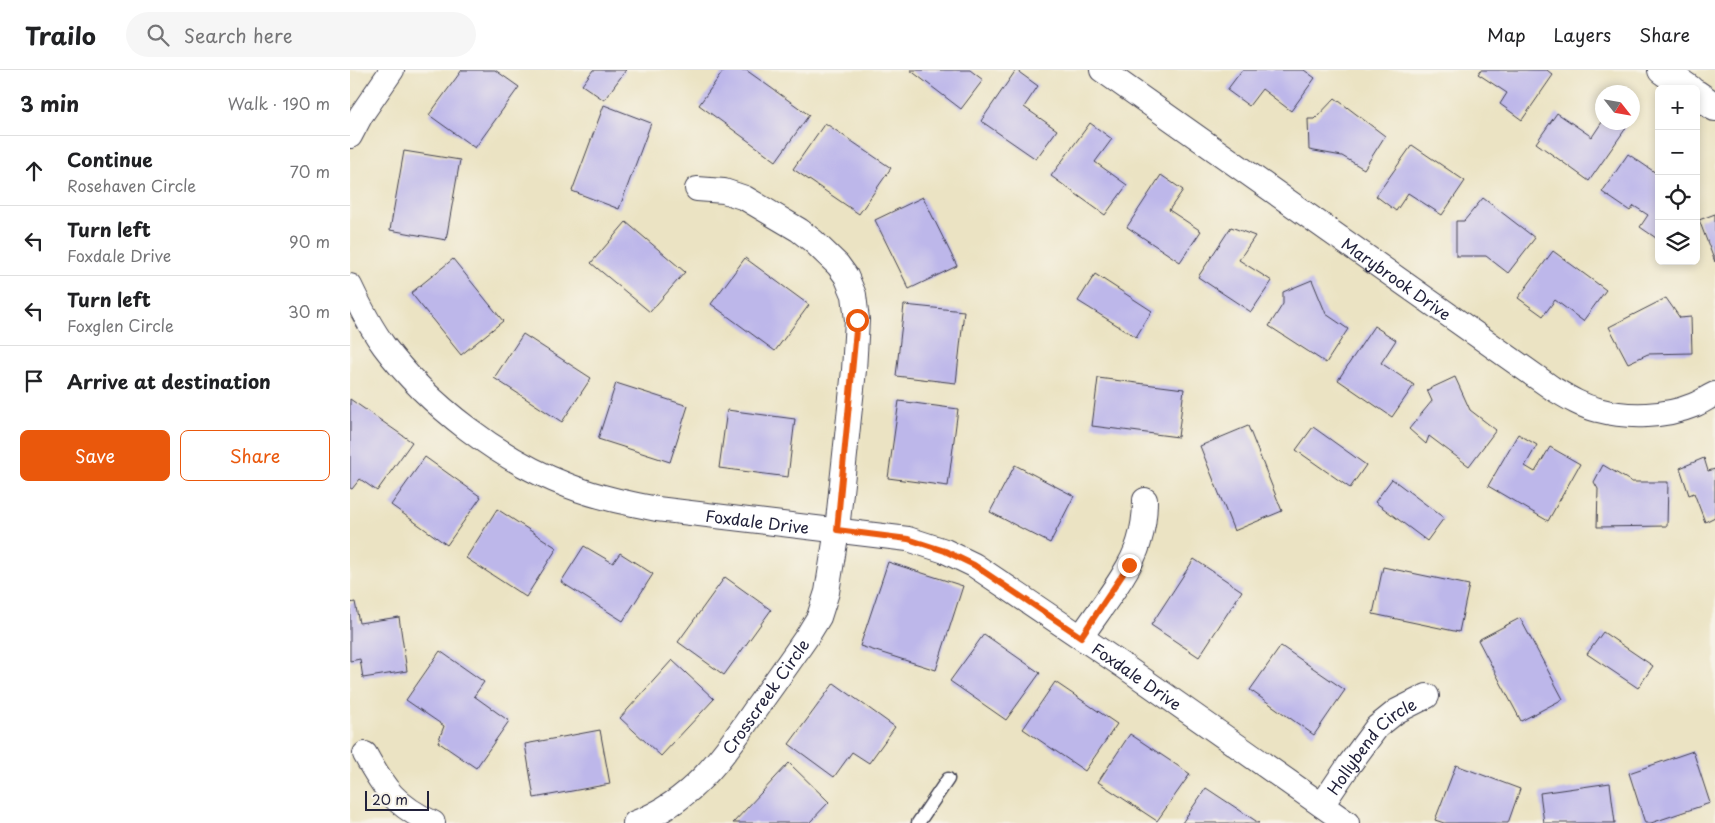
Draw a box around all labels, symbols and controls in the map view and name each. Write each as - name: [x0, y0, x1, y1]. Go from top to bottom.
- search box: [126, 12, 476, 57]
- text: Trailo: [25, 17, 96, 53]
- icon: search: [144, 21, 172, 49]
- text: Search here: [184, 21, 292, 49]
- text: Map: [1487, 21, 1526, 48]
- text: Layers: [1554, 21, 1611, 48]
- text: Share: [1639, 21, 1690, 48]
- north arrow: [1595, 85, 1640, 130]
- map controls: [1655, 85, 1700, 265]
- button: +: [1655, 85, 1700, 130]
- text: 3 min: [20, 87, 79, 119]
- text: Walk · 190 m: [228, 91, 330, 115]
- button: −: [1655, 130, 1700, 175]
- text: Continue: [67, 145, 153, 173]
- icon: ahead: [20, 157, 48, 185]
- text: 70 m: [290, 159, 330, 183]
- text: Rosehaven Circle: [67, 173, 196, 197]
- button: locate: [1655, 175, 1700, 220]
- text: Turn left: [67, 215, 151, 243]
- button: layers: [1655, 220, 1700, 265]
- icon: left: [20, 227, 48, 255]
- text: 90 m: [289, 229, 330, 253]
- street label: Marybrook Drive: [1337, 231, 1456, 325]
- text: Foxdale Drive: [67, 243, 171, 267]
- text: Turn left: [67, 285, 151, 313]
- icon: left: [20, 297, 48, 325]
- text: 30 m: [288, 299, 330, 323]
- route start: [846, 309, 869, 332]
- text: Foxglen Circle: [67, 313, 174, 337]
- icon: arrive: [20, 367, 48, 395]
- text: Arrive at destination: [67, 367, 271, 395]
- button: Save: [20, 430, 170, 481]
- button: Share: [180, 430, 330, 481]
- street label: Foxdale Drive: [704, 503, 811, 539]
- route end: [1118, 554, 1141, 577]
- street label: Crosscreek Circle: [716, 633, 814, 759]
- street label: Foxdale Drive: [1087, 636, 1187, 715]
- street label: Hollybend Circle: [1320, 691, 1420, 799]
- scale bar: [365, 788, 429, 811]
- text: 20 m: [372, 789, 408, 810]

